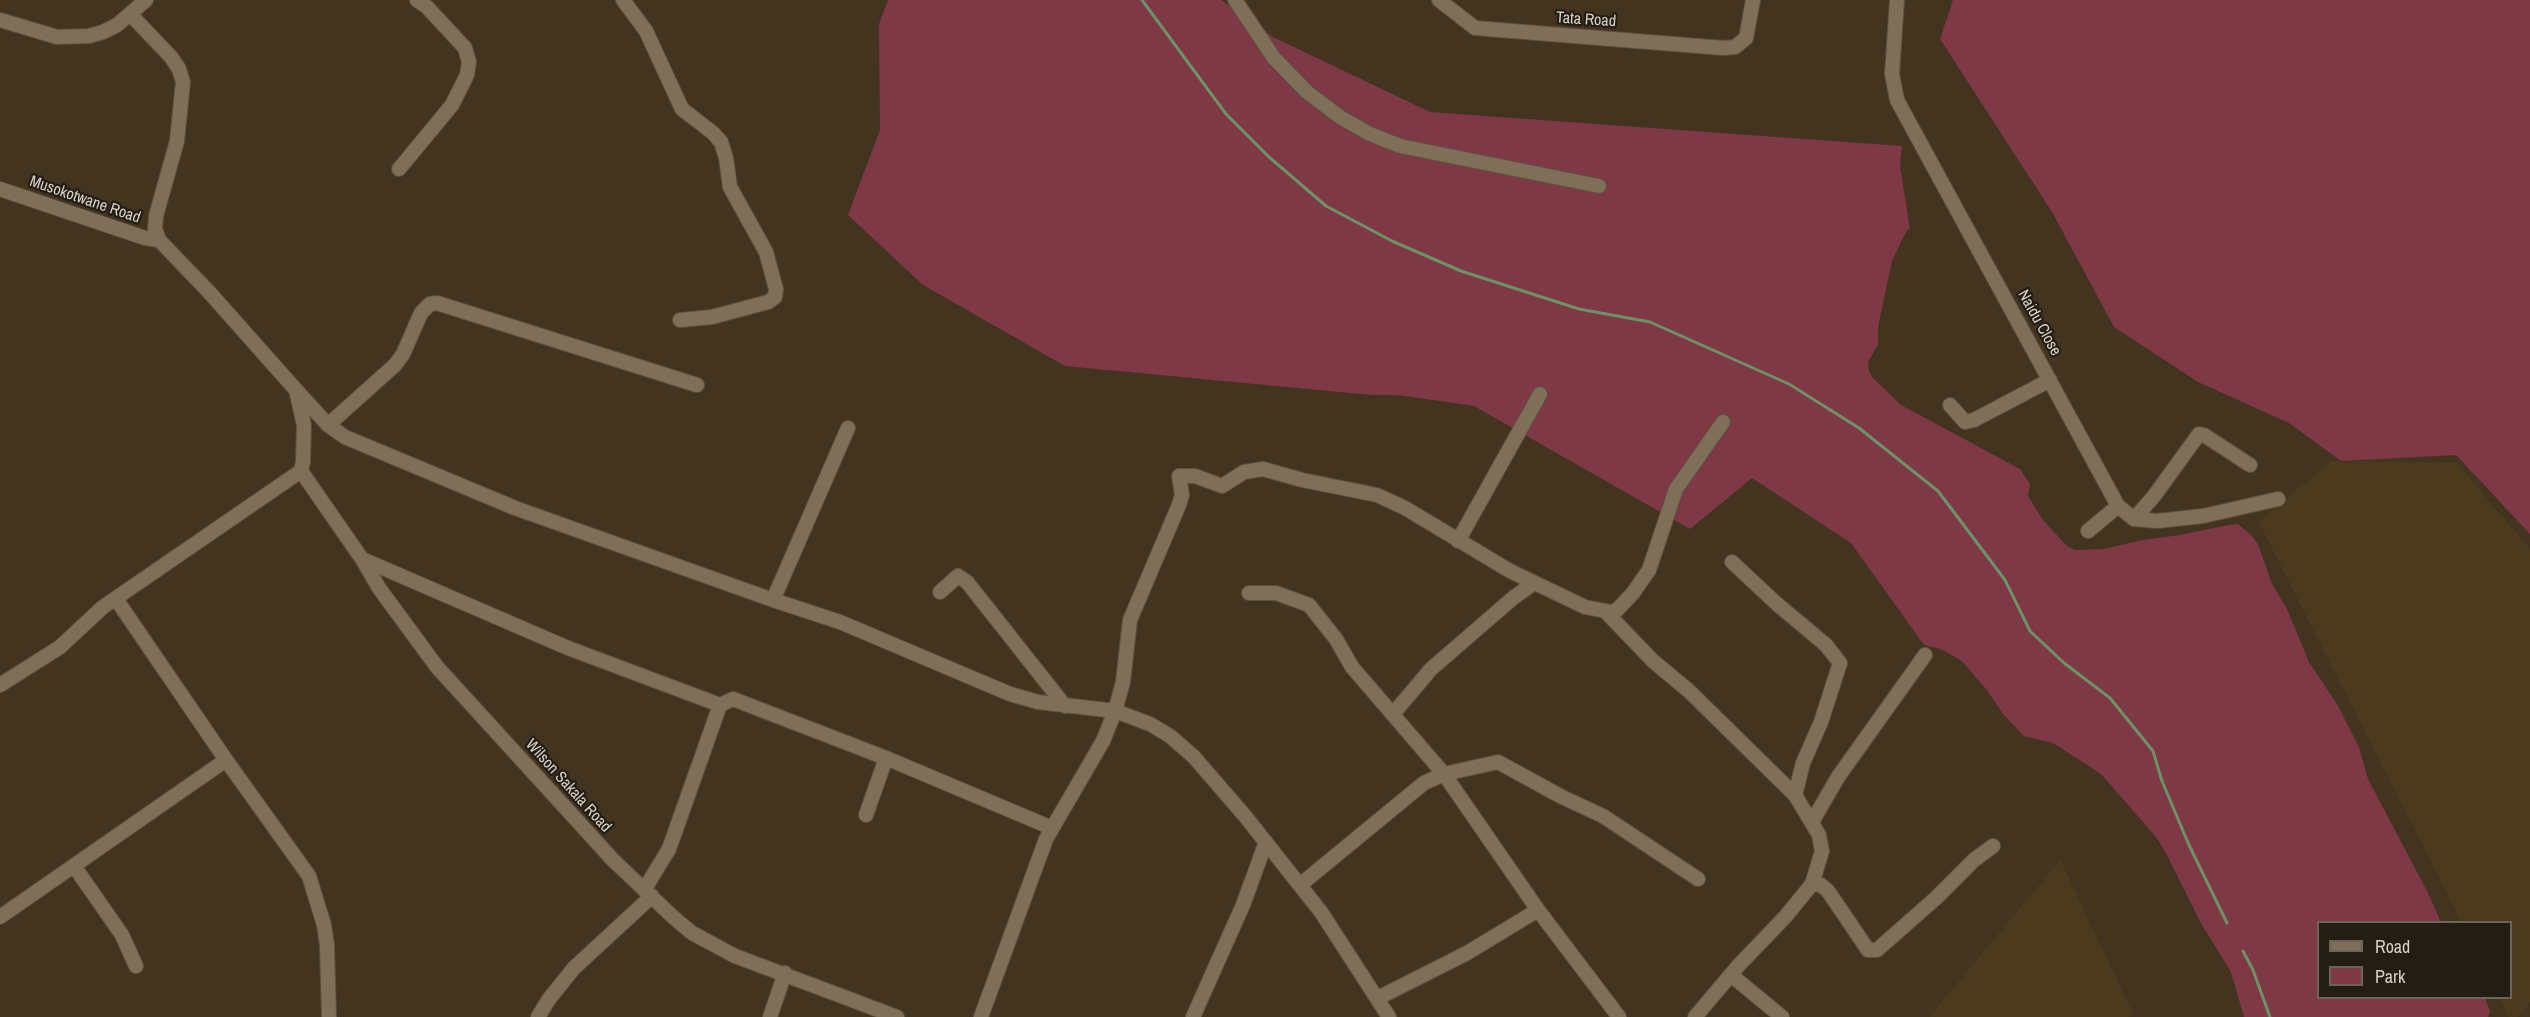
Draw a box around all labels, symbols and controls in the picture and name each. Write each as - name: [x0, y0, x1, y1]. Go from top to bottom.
- street label: Tata Road: [1555, 8, 1617, 32]
- street label: Musokotwane Road: [27, 172, 143, 228]
- street label: Naidu Close: [2013, 287, 2065, 359]
- street label: Wilson Sakala Road: [521, 735, 615, 837]
- legend: [2317, 921, 2512, 999]
- text: Road: [2375, 934, 2410, 959]
- text: Park: [2375, 964, 2405, 989]

